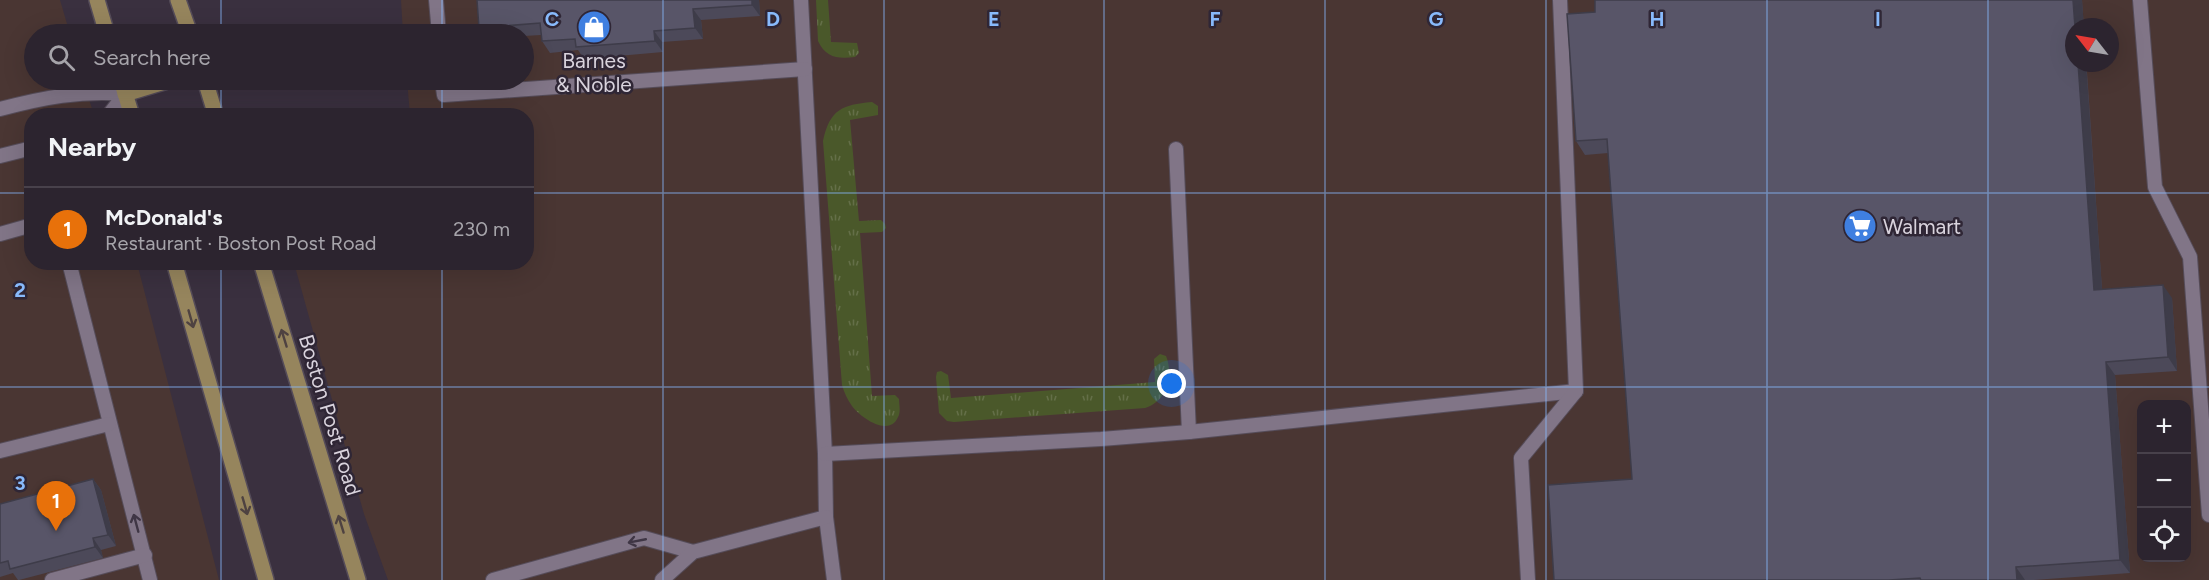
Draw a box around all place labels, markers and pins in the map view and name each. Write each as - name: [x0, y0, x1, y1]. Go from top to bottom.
- shop icon: Barnes & Noble: [576, 9, 612, 45]
- place label: Barnes & Noble: [556, 48, 632, 97]
- supermarket icon: Walmart: [1842, 208, 1878, 244]
- place label: Walmart: [1883, 214, 1961, 239]
- pin: 1: [36, 482, 76, 531]

